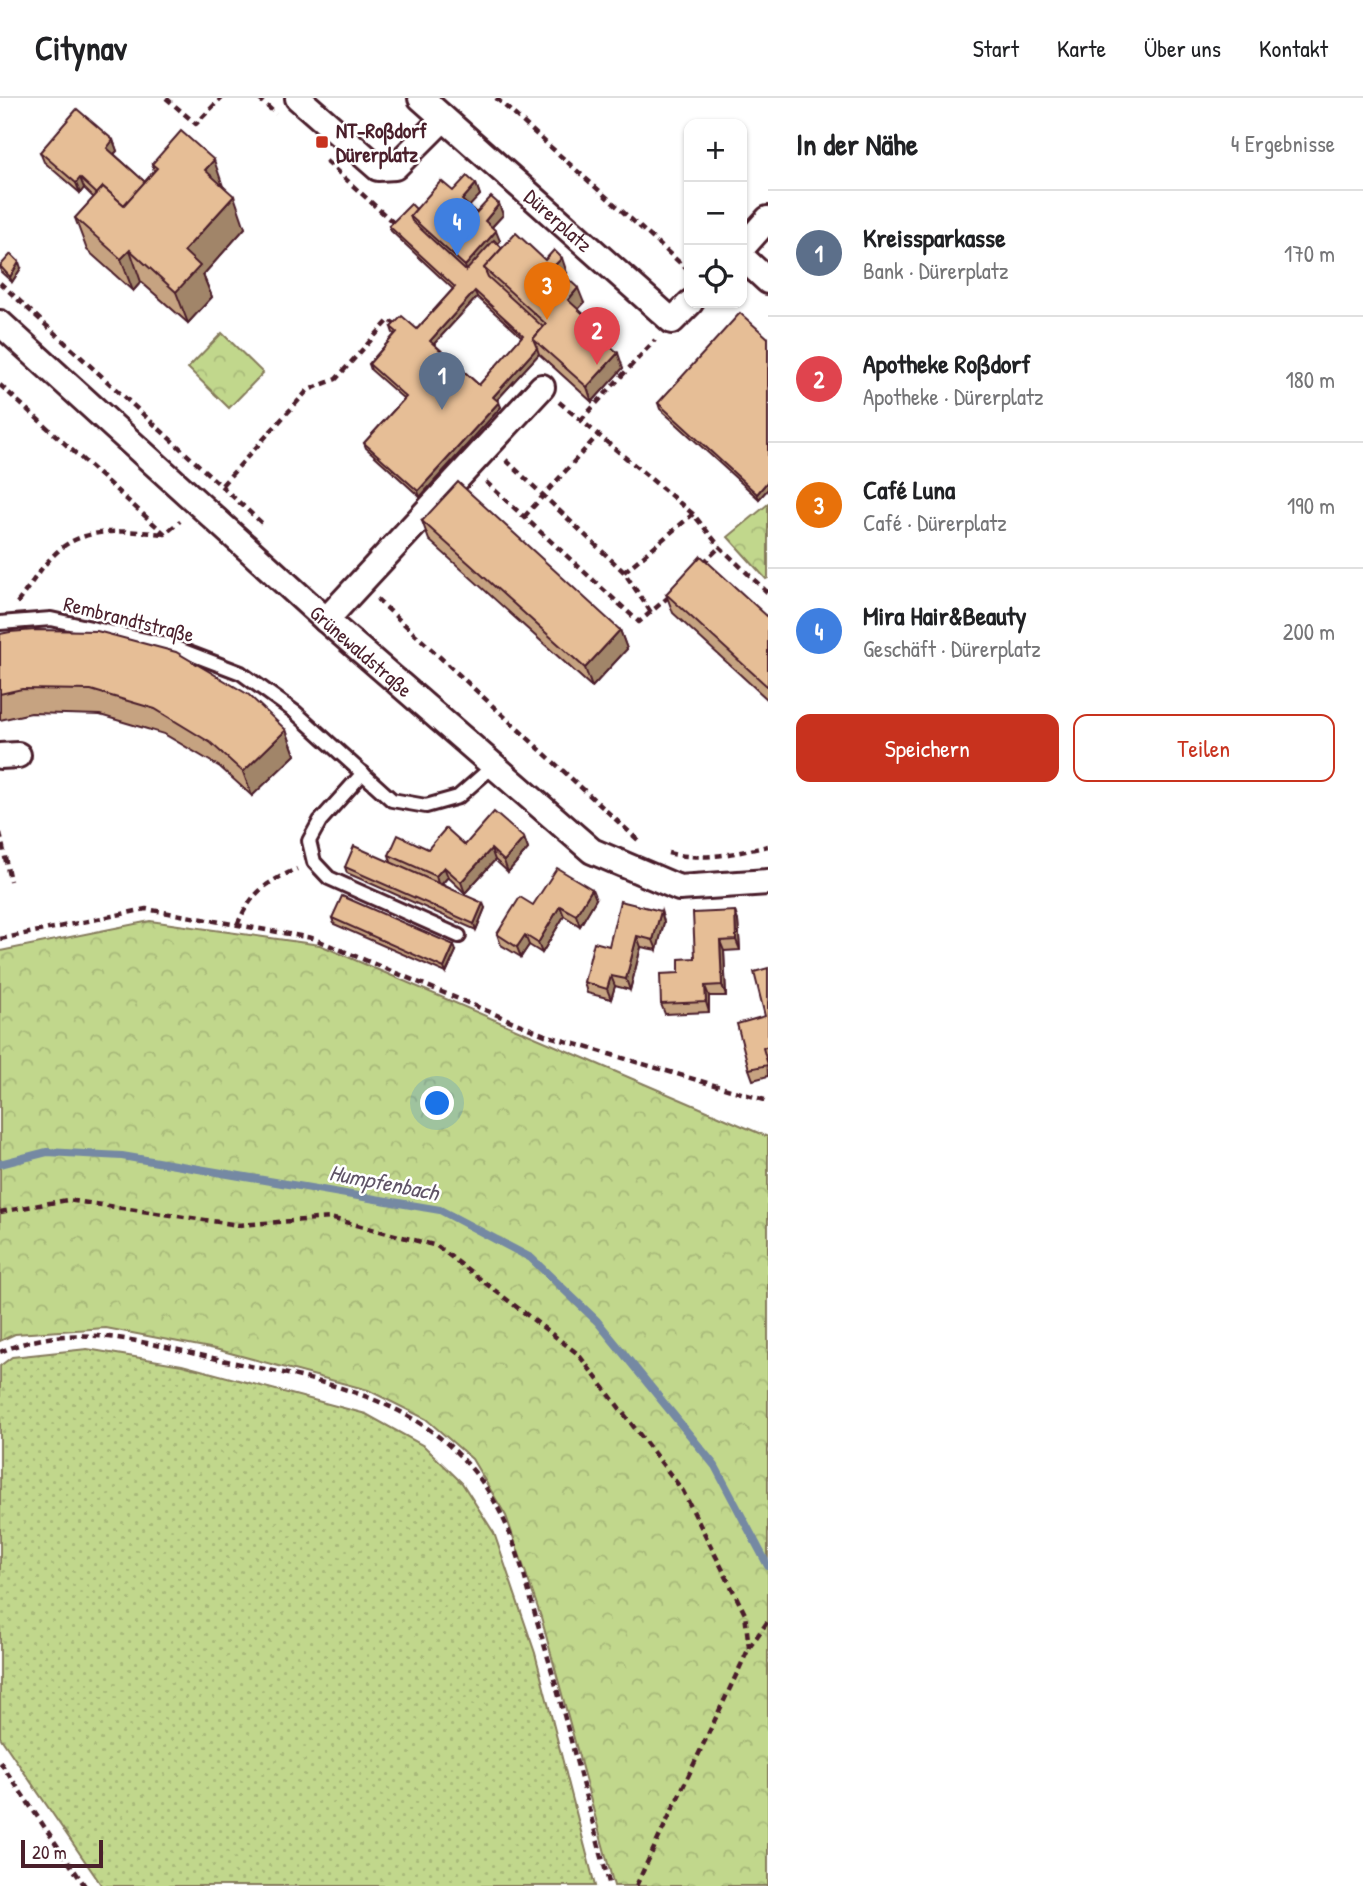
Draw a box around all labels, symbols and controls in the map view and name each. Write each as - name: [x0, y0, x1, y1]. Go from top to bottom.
- text: Citynav: [35, 26, 127, 70]
- text: Start: [973, 32, 1019, 64]
- text: Karte: [1057, 32, 1106, 64]
- text: Über uns: [1144, 32, 1221, 64]
- text: Kontakt: [1259, 32, 1328, 64]
- place label: NT-Roßdorf Dürerplatz: [336, 116, 427, 170]
- map controls: [684, 119, 747, 308]
- button: +: [684, 119, 747, 182]
- text: In der Nähe: [796, 124, 918, 164]
- text: 4 Ergebnisse: [1231, 128, 1335, 159]
- marker: NT-Roßdorf Dürerplatz: [314, 134, 330, 150]
- street label: Dürerplatz: [518, 182, 599, 258]
- button: −: [684, 182, 747, 245]
- pin: 4: [434, 198, 480, 256]
- text: Kreissparkasse: [863, 220, 1005, 255]
- text: 1: [815, 238, 823, 269]
- text: 170 m: [1284, 238, 1335, 269]
- button: locate: [684, 245, 747, 308]
- text: Bank · Dürerplatz: [863, 255, 1009, 286]
- pin: 3: [524, 262, 570, 320]
- pin: 2: [574, 307, 620, 365]
- text: Apotheke Roßdorf: [863, 346, 1031, 381]
- pin: 1: [419, 352, 465, 410]
- text: 2: [814, 364, 824, 395]
- text: 180 m: [1285, 364, 1335, 395]
- text: Apotheke · Dürerplatz: [863, 381, 1044, 412]
- text: Café Luna: [863, 472, 955, 507]
- text: 3: [814, 490, 824, 521]
- text: 190 m: [1287, 490, 1335, 521]
- text: Café · Dürerplatz: [863, 507, 1007, 538]
- street label: Rembrandtstraße: [61, 589, 197, 649]
- street label: Grünewaldstraße: [304, 598, 419, 704]
- text: Mira Hair&Beauty: [863, 598, 1027, 633]
- text: 4: [815, 616, 823, 647]
- text: 200 m: [1283, 616, 1335, 647]
- text: Geschäft · Dürerplatz: [863, 633, 1041, 664]
- button: Speichern: [796, 714, 1059, 782]
- button: Teilen: [1073, 714, 1335, 782]
- your location: [420, 1086, 454, 1120]
- water label: Humpfenbach: [327, 1156, 442, 1209]
- scale bar: [21, 1837, 103, 1869]
- text: 20 m: [32, 1839, 67, 1865]

